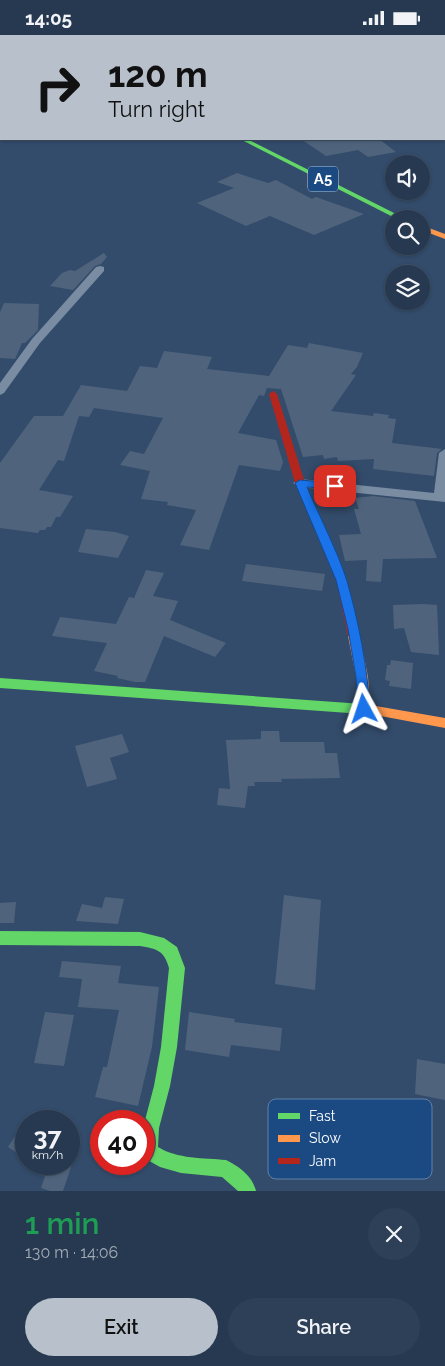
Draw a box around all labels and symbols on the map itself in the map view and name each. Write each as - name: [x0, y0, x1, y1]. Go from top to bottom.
- road number: A5: [308, 167, 338, 191]
- pin: [314, 465, 356, 507]
- position arrow: [337, 682, 389, 734]
- legend: [268, 1099, 432, 1179]
- text: Fast: [309, 1108, 336, 1124]
- speed limit sign: 40: [90, 1110, 155, 1175]
- text: Slow: [309, 1130, 341, 1146]
- text: Jam: [309, 1153, 336, 1169]

